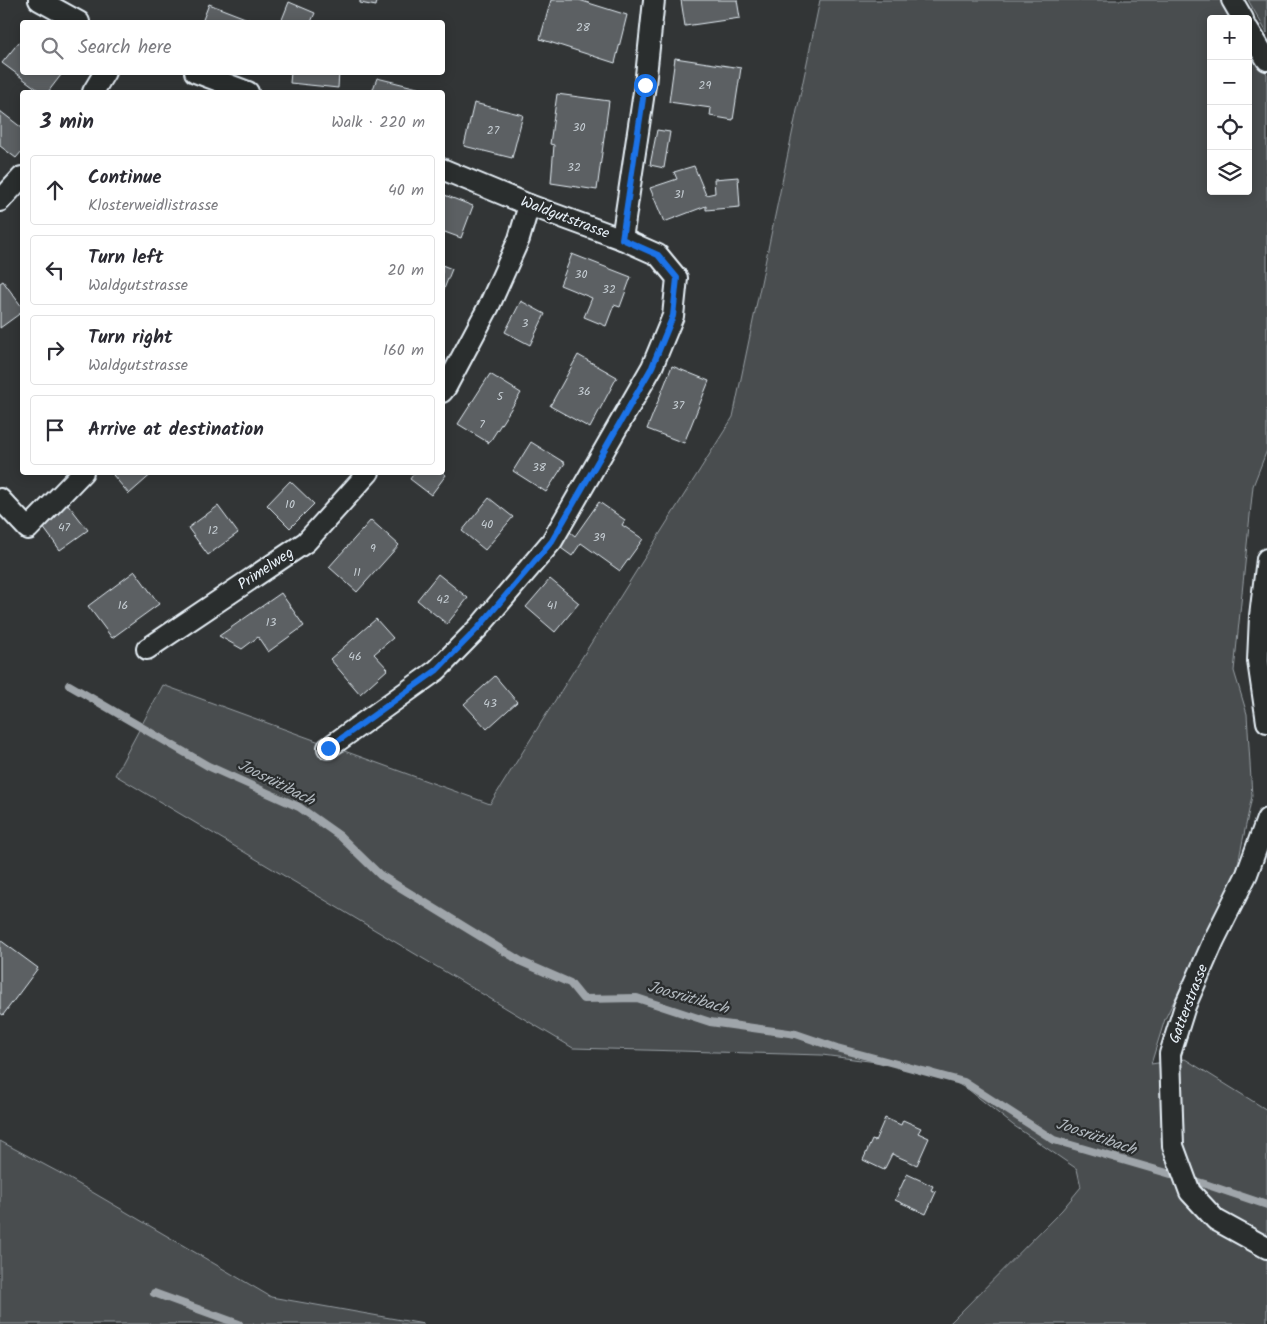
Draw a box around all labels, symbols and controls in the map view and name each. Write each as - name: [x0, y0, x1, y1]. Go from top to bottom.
- map controls: [1207, 15, 1252, 195]
- button: +: [1207, 15, 1252, 60]
- house number: 28: [576, 18, 591, 37]
- search box: [20, 20, 445, 75]
- text: Search here: [78, 33, 172, 63]
- icon: search: [38, 34, 66, 62]
- button: −: [1207, 60, 1252, 105]
- route start: [634, 74, 657, 97]
- house number: 29: [699, 76, 712, 95]
- button: locate: [1207, 105, 1252, 150]
- text: 3 min: [40, 106, 94, 139]
- text: Walk · 220 m: [331, 110, 425, 135]
- house number: 30: [573, 118, 585, 137]
- house number: 27: [487, 121, 500, 140]
- button: layers: [1207, 150, 1252, 195]
- house number: 32: [567, 158, 581, 177]
- text: Continue: [88, 163, 161, 193]
- icon: ahead: [41, 176, 69, 204]
- text: 40 m: [388, 178, 424, 203]
- house number: 31: [674, 185, 685, 204]
- street label: Waldgutstrasse: [517, 190, 613, 246]
- text: Klosterweidlistrasse: [88, 193, 218, 218]
- text: Turn left: [88, 243, 163, 273]
- icon: left: [41, 256, 69, 284]
- text: 20 m: [388, 258, 424, 283]
- house number: 30: [575, 265, 587, 284]
- text: Waldgutstrasse: [88, 273, 188, 298]
- house number: 32: [602, 280, 616, 299]
- house number: 3: [522, 314, 529, 333]
- text: Turn right: [88, 323, 173, 353]
- icon: right: [41, 336, 69, 364]
- text: 160 m: [383, 338, 424, 363]
- text: Waldgutstrasse: [88, 353, 188, 378]
- house number: 36: [577, 382, 591, 401]
- house number: 5: [497, 387, 505, 406]
- house number: 37: [672, 396, 685, 415]
- text: Arrive at destination: [88, 415, 264, 445]
- house number: 7: [479, 415, 485, 434]
- icon: arrive: [41, 416, 69, 444]
- house number: 38: [532, 458, 547, 477]
- house number: 10: [285, 495, 295, 514]
- house number: 40: [481, 515, 493, 534]
- house number: 47: [58, 518, 71, 537]
- house number: 12: [208, 521, 218, 540]
- house number: 39: [593, 528, 605, 547]
- house number: 9: [370, 539, 376, 558]
- street label: Primelweg: [233, 541, 299, 597]
- house number: 11: [353, 563, 361, 582]
- house number: 42: [436, 590, 450, 609]
- house number: 16: [118, 596, 128, 615]
- house number: 41: [547, 596, 557, 615]
- house number: 13: [266, 613, 276, 632]
- house number: 46: [348, 647, 362, 666]
- house number: 43: [483, 694, 497, 713]
- route end: [317, 737, 340, 760]
- water label: Joosrütibach: [233, 753, 320, 814]
- street label: Gatterstrasse: [1163, 961, 1215, 1047]
- water label: Joosrütibach: [644, 974, 733, 1022]
- water label: Joosrütibach: [1053, 1112, 1141, 1163]

